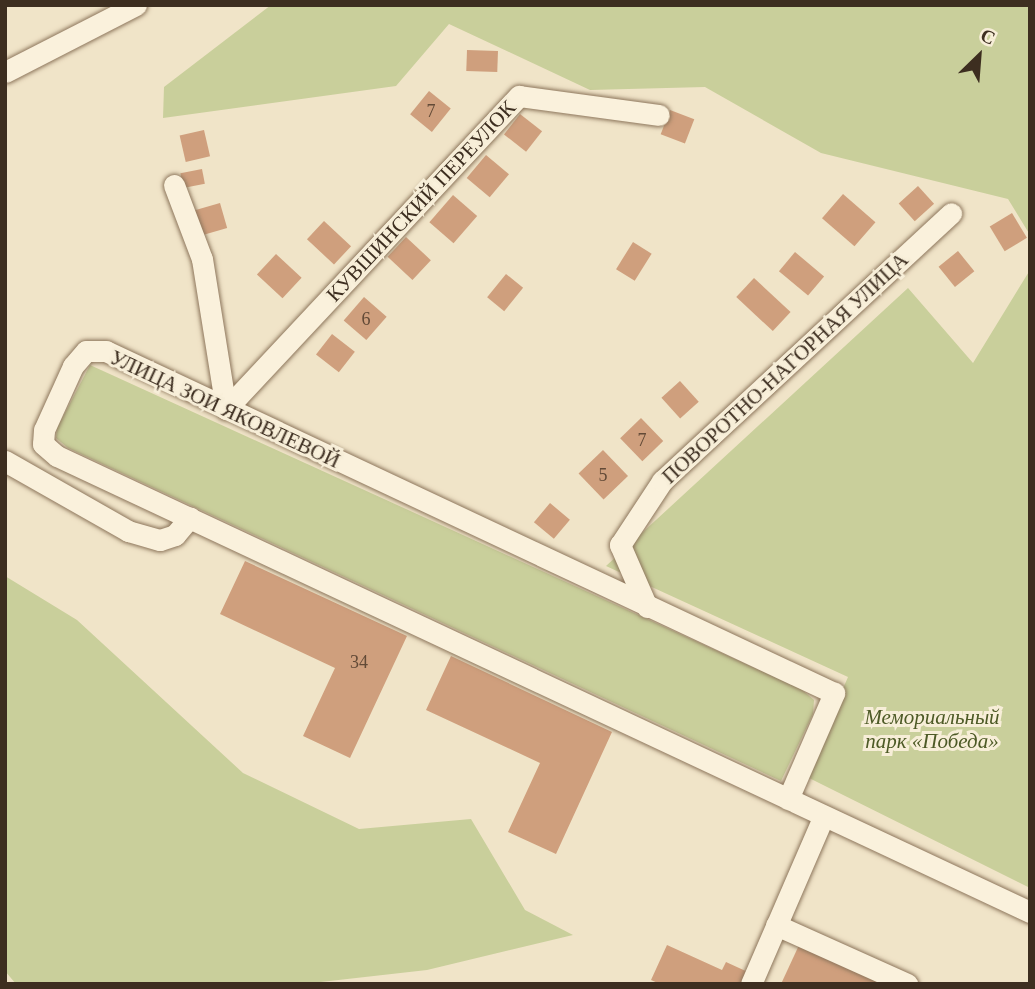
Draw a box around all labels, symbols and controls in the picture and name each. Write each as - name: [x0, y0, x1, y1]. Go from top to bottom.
- north arrow: [944, 21, 1014, 91]
- text: С: [977, 24, 999, 49]
- street label: КУВШИНСКИЙ ПЕРЕУЛОК: [321, 95, 521, 307]
- house number: 7: [426, 100, 436, 122]
- street label: ПОВОРОТНО-НАГОРНАЯ УЛИЦА: [657, 247, 913, 489]
- house number: 6: [362, 308, 370, 330]
- street label: УЛИЦА ЗОИ ЯКОВЛЕВОЙ: [106, 345, 344, 473]
- house number: 7: [638, 429, 646, 451]
- house number: 5: [598, 464, 608, 486]
- house number: 34: [350, 651, 368, 673]
- park label: Мемориальный парк «Победа»: [864, 704, 1000, 754]

